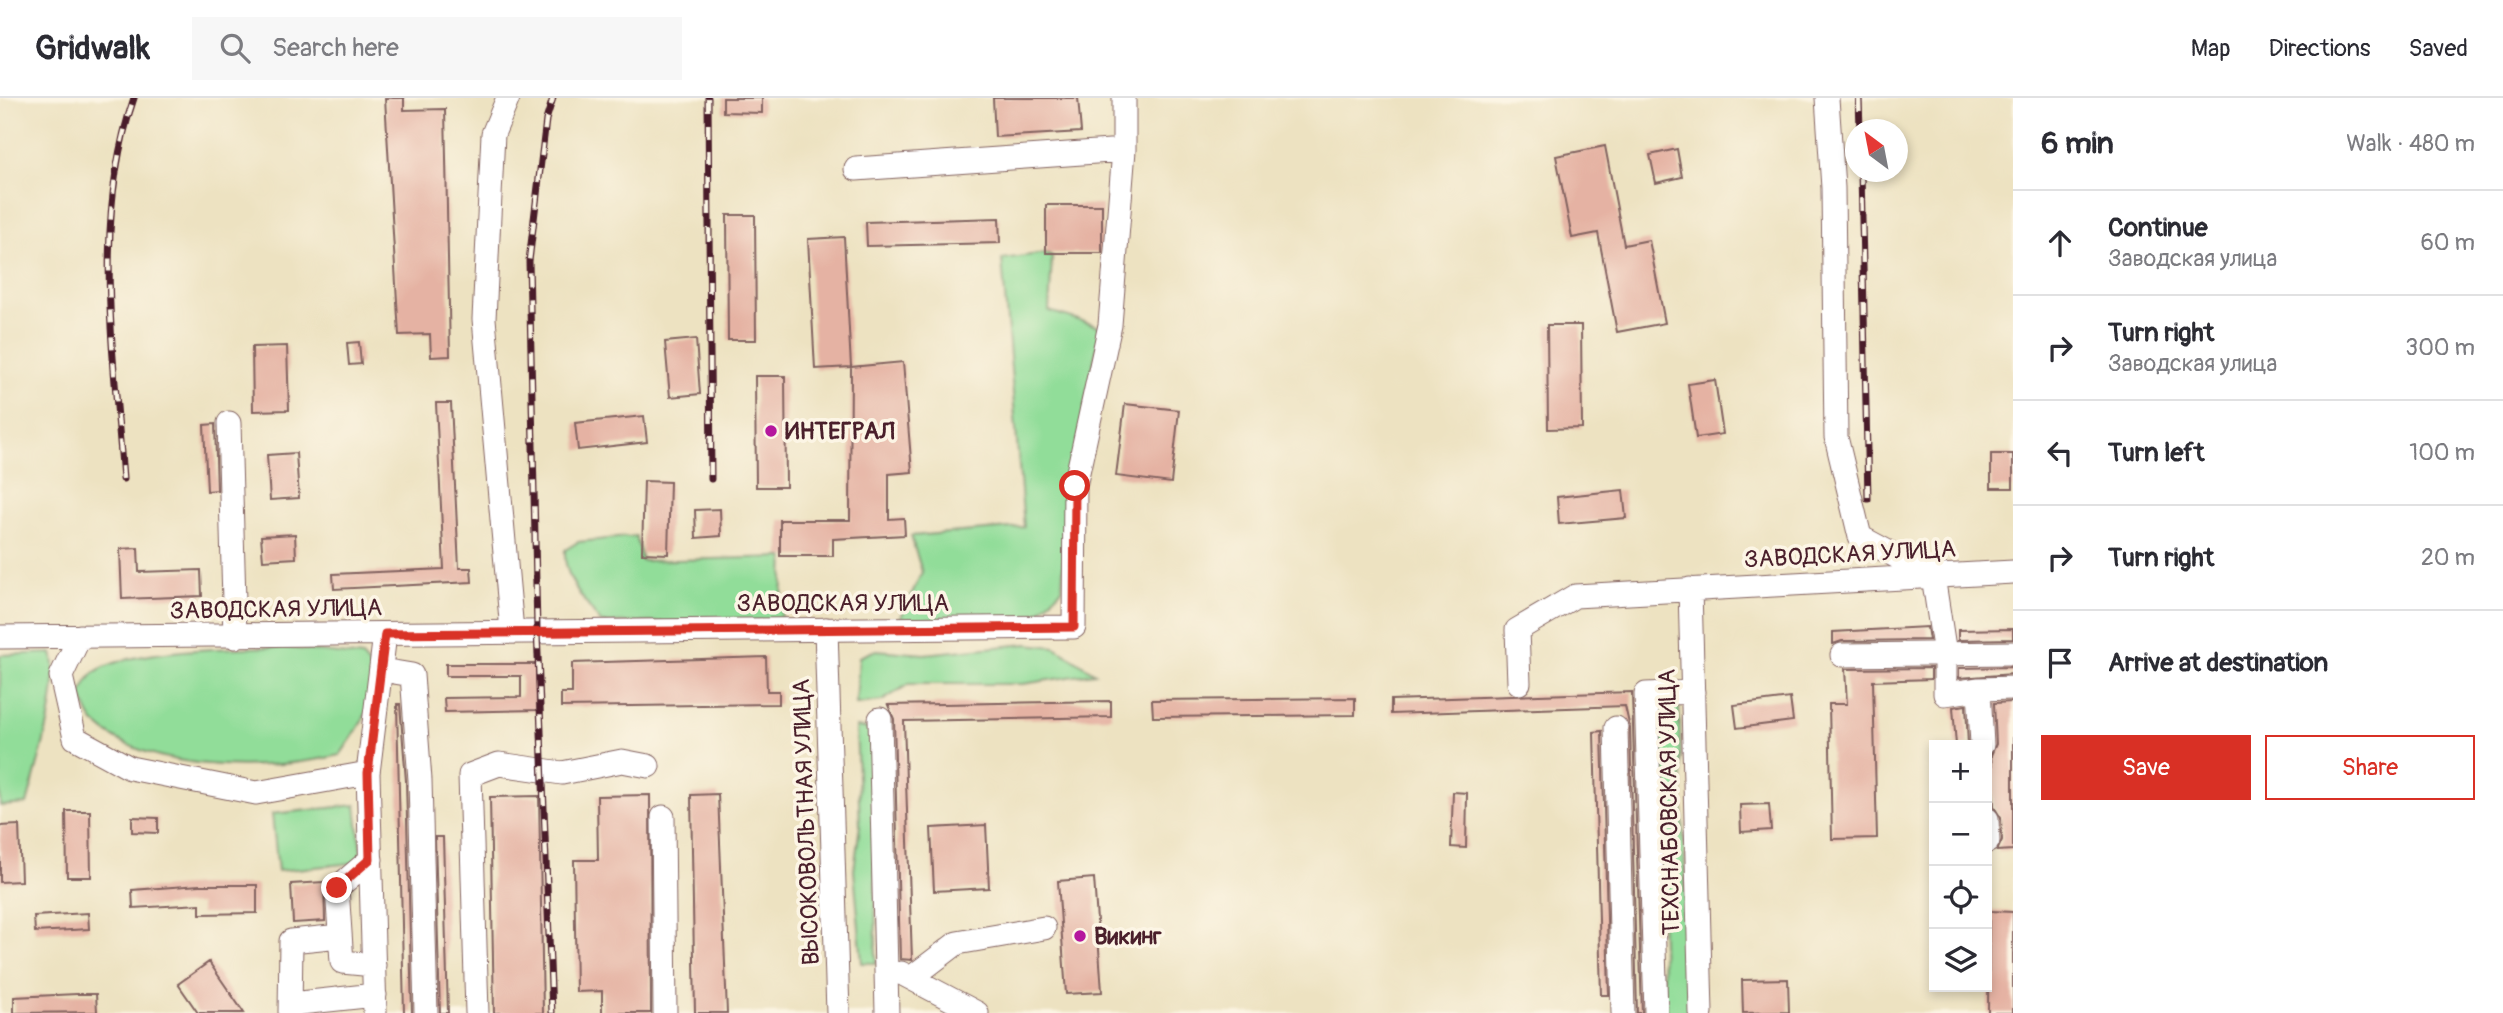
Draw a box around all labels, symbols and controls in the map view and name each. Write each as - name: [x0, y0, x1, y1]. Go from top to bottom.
- search box: [192, 17, 682, 80]
- text: Gridwalk: [35, 28, 150, 69]
- icon: search: [216, 29, 254, 67]
- text: Search here: [272, 32, 399, 64]
- text: Map: [2191, 34, 2231, 63]
- text: Directions: [2269, 34, 2370, 63]
- text: Saved: [2408, 34, 2468, 63]
- north arrow: [1845, 119, 1908, 182]
- text: 6 min: [2041, 125, 2114, 162]
- text: Walk · 480 m: [2346, 129, 2475, 158]
- text: Continue: [2108, 212, 2208, 244]
- icon: ahead: [2041, 224, 2079, 262]
- text: 60 m: [2420, 228, 2475, 257]
- text: Заводская улица: [2108, 244, 2277, 273]
- text: Turn right: [2108, 317, 2214, 349]
- icon: right: [2041, 329, 2079, 367]
- text: 300 m: [2405, 333, 2475, 362]
- text: Заводская улица: [2108, 349, 2277, 378]
- place label: ИНТЕГРАЛ: [785, 417, 895, 446]
- marker: ИНТЕГРАЛ: [763, 423, 779, 439]
- icon: left: [2041, 434, 2079, 472]
- text: Turn left: [2108, 437, 2204, 469]
- text: 100 m: [2409, 438, 2475, 467]
- route start: [1059, 470, 1090, 501]
- street label: ЗАВОДСКАЯ УЛИЦА: [1743, 534, 1957, 575]
- icon: right: [2041, 539, 2079, 577]
- text: Turn right: [2108, 542, 2214, 574]
- text: 20 m: [2421, 543, 2475, 572]
- street label: ЗАВОДСКАЯ УЛИЦА: [737, 589, 949, 618]
- street label: ЗАВОДСКАЯ УЛИЦА: [170, 593, 382, 626]
- icon: arrive: [2041, 644, 2079, 682]
- text: Arrive at destination: [2108, 647, 2328, 679]
- street label: ТЕХСНАБОВСКАЯ УЛИЦА: [1653, 668, 1686, 936]
- street label: ВЫСОКОВОЛЬТНАЯ УЛИЦА: [787, 678, 826, 966]
- button: Save: [2041, 735, 2251, 800]
- button: Share: [2265, 735, 2475, 800]
- map controls: [1929, 740, 1992, 992]
- button: +: [1929, 740, 1992, 803]
- button: −: [1929, 803, 1992, 866]
- button: locate: [1929, 866, 1992, 929]
- route end: [321, 872, 352, 903]
- place label: Викинг: [1094, 922, 1162, 951]
- marker: Викинг: [1072, 928, 1088, 944]
- button: layers: [1929, 929, 1992, 992]

